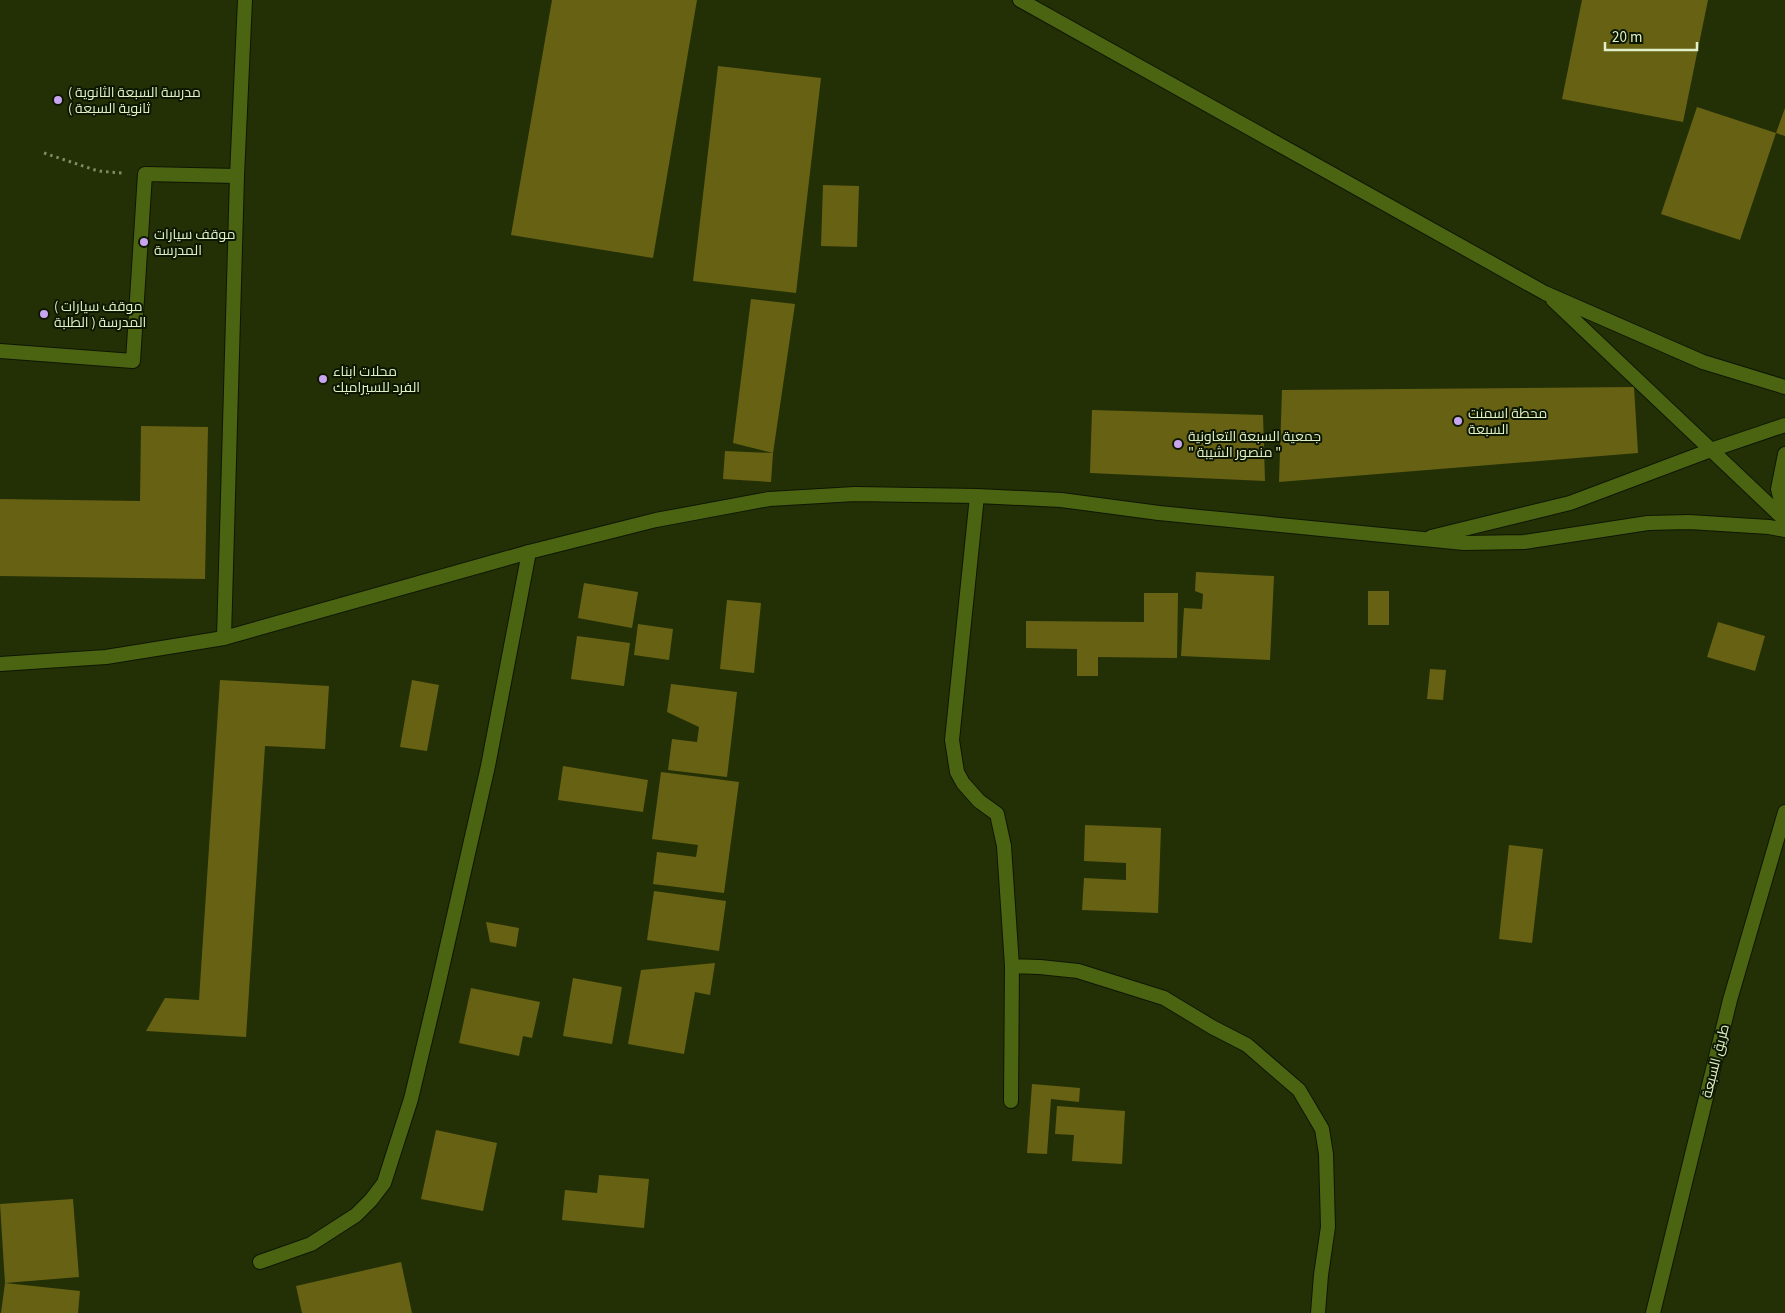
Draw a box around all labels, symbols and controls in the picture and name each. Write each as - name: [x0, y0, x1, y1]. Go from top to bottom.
- scale bar: [1605, 20, 1698, 52]
- text: 20 m: [1612, 27, 1642, 48]
- place label: ( مدرسة السبعة الثانوية ( ثانوية السبعة: [68, 83, 201, 119]
- marker: ( مدرسة السبعة الثانوية ( ثانوية السبعة: [52, 94, 64, 106]
- place label: موقف سيارات المدرسة: [154, 225, 235, 261]
- marker: موقف سيارات المدرسة: [138, 236, 150, 248]
- place label: ( موقف سيارات المدرسة ( الطلبة: [54, 297, 146, 333]
- marker: ( موقف سيارات المدرسة ( الطلبة: [38, 308, 50, 320]
- place label: محلات ابناء الفرد للسيراميك: [333, 362, 420, 398]
- marker: محلات ابناء الفرد للسيراميك: [317, 373, 329, 385]
- place label: محطة اسمنت السبعة: [1468, 404, 1547, 440]
- marker: محطة اسمنت السبعة: [1452, 415, 1464, 427]
- place label: جمعية السبعة التعاونية " منصور الشيبة ": [1188, 427, 1321, 463]
- marker: جمعية السبعة التعاونية " منصور الشيبة ": [1172, 438, 1184, 450]
- street label: طريق السبعة: [1697, 1022, 1735, 1100]

